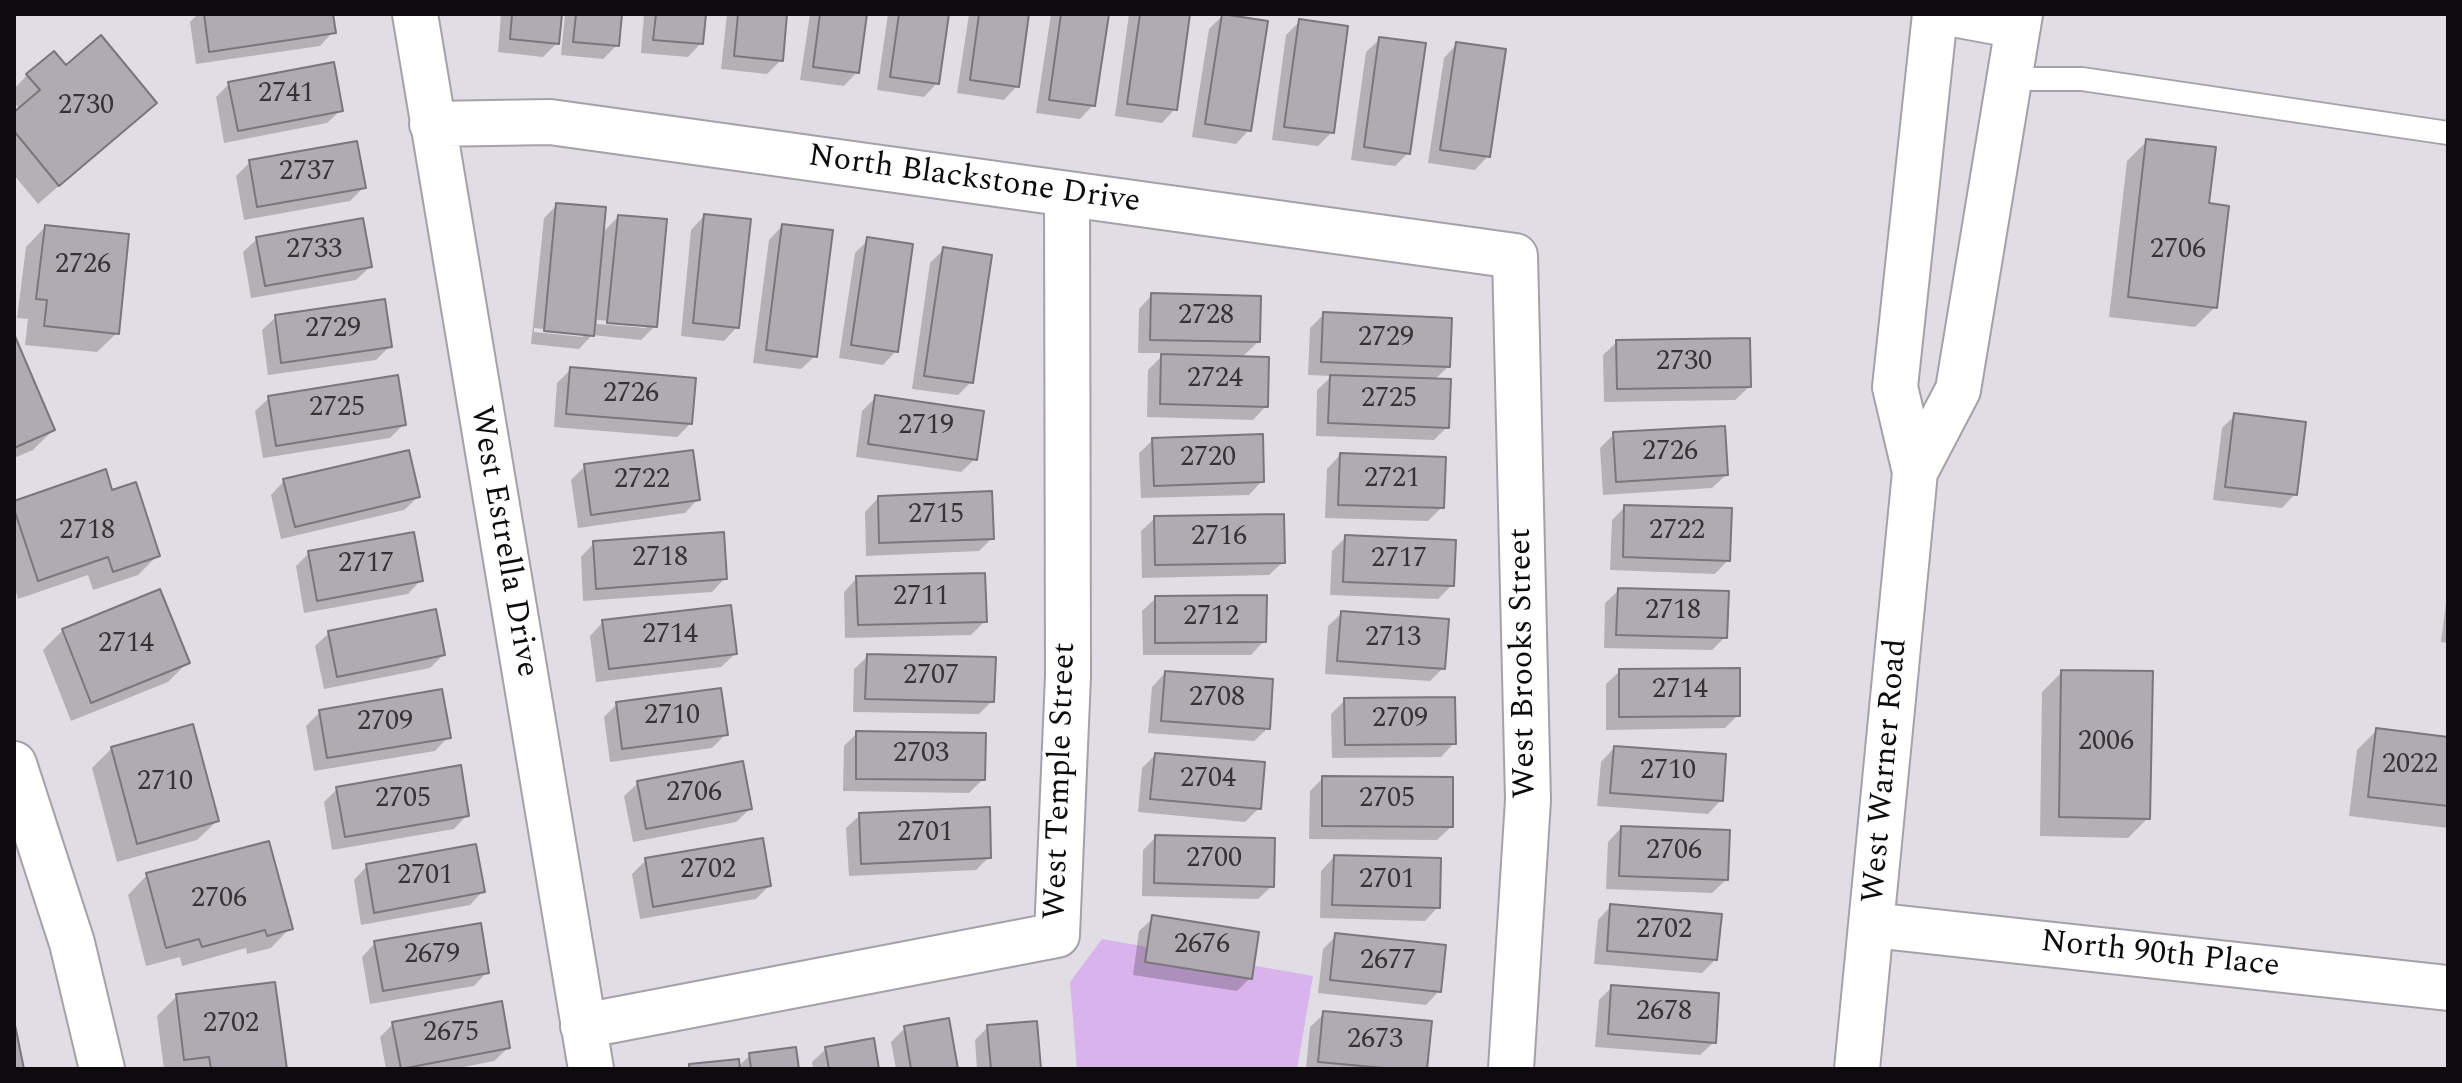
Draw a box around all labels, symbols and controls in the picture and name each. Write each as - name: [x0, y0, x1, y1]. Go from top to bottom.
- house number: 2741: [258, 79, 314, 113]
- house number: 2730: [58, 91, 114, 125]
- street label: North Blackstone Drive: [806, 139, 1142, 223]
- house number: 2737: [279, 157, 335, 191]
- house number: 2733: [286, 235, 342, 269]
- house number: 2706: [2150, 235, 2206, 269]
- house number: 2726: [55, 250, 111, 284]
- house number: 2728: [1178, 301, 1234, 335]
- house number: 2729: [305, 314, 361, 348]
- house number: 2729: [1358, 323, 1414, 357]
- house number: 2730: [1656, 347, 1712, 381]
- house number: 2724: [1187, 364, 1243, 398]
- house number: 2726: [603, 379, 659, 413]
- house number: 2725: [1361, 384, 1417, 418]
- house number: 2725: [309, 393, 365, 427]
- street label: West Estrella Drive: [459, 404, 545, 680]
- house number: 2719: [898, 411, 954, 445]
- house number: 2726: [1642, 437, 1698, 471]
- house number: 2720: [1180, 443, 1236, 477]
- house number: 2721: [1364, 464, 1420, 498]
- house number: 2722: [614, 465, 670, 499]
- house number: 2715: [908, 500, 964, 534]
- house number: 2718: [59, 516, 115, 550]
- house number: 2722: [1649, 516, 1705, 550]
- house number: 2716: [1191, 522, 1247, 556]
- street label: West Brooks Street: [1503, 527, 1547, 799]
- house number: 2718: [632, 543, 688, 577]
- house number: 2717: [1371, 544, 1427, 578]
- house number: 2717: [338, 549, 394, 583]
- house number: 2711: [893, 582, 949, 616]
- house number: 2718: [1645, 596, 1701, 630]
- house number: 2712: [1183, 602, 1239, 636]
- house number: 2714: [642, 620, 698, 654]
- house number: 2713: [1365, 623, 1421, 657]
- house number: 2714: [98, 629, 154, 663]
- street label: West Warner Road: [1856, 637, 1918, 905]
- street label: West Temple Street: [1038, 642, 1086, 920]
- house number: 2707: [903, 661, 959, 695]
- house number: 2714: [1652, 675, 1708, 709]
- house number: 2708: [1189, 683, 1245, 717]
- house number: 2710: [644, 701, 700, 735]
- house number: 2709: [1372, 704, 1428, 738]
- house number: 2709: [357, 707, 413, 741]
- house number: 2006: [2078, 727, 2134, 761]
- house number: 2703: [893, 739, 949, 773]
- house number: 2022: [2382, 750, 2438, 784]
- house number: 2710: [1640, 756, 1696, 790]
- house number: 2704: [1180, 764, 1236, 798]
- house number: 2710: [137, 767, 193, 801]
- house number: 2706: [666, 778, 722, 812]
- house number: 2705: [375, 784, 431, 818]
- house number: 2705: [1359, 784, 1415, 818]
- house number: 2701: [897, 818, 953, 852]
- house number: 2706: [1646, 836, 1702, 870]
- house number: 2700: [1186, 844, 1242, 878]
- house number: 2702: [680, 855, 736, 889]
- house number: 2701: [397, 861, 453, 895]
- house number: 2701: [1359, 865, 1415, 899]
- house number: 2706: [191, 884, 247, 918]
- house number: 2702: [1636, 915, 1692, 949]
- street label: North 90th Place: [2039, 924, 2281, 988]
- house number: 2676: [1174, 930, 1230, 964]
- house number: 2679: [404, 940, 460, 974]
- house number: 2677: [1360, 946, 1416, 980]
- house number: 2678: [1636, 997, 1692, 1031]
- house number: 2702: [203, 1009, 259, 1043]
- house number: 2675: [423, 1018, 479, 1052]
- house number: 2673: [1347, 1025, 1403, 1059]

